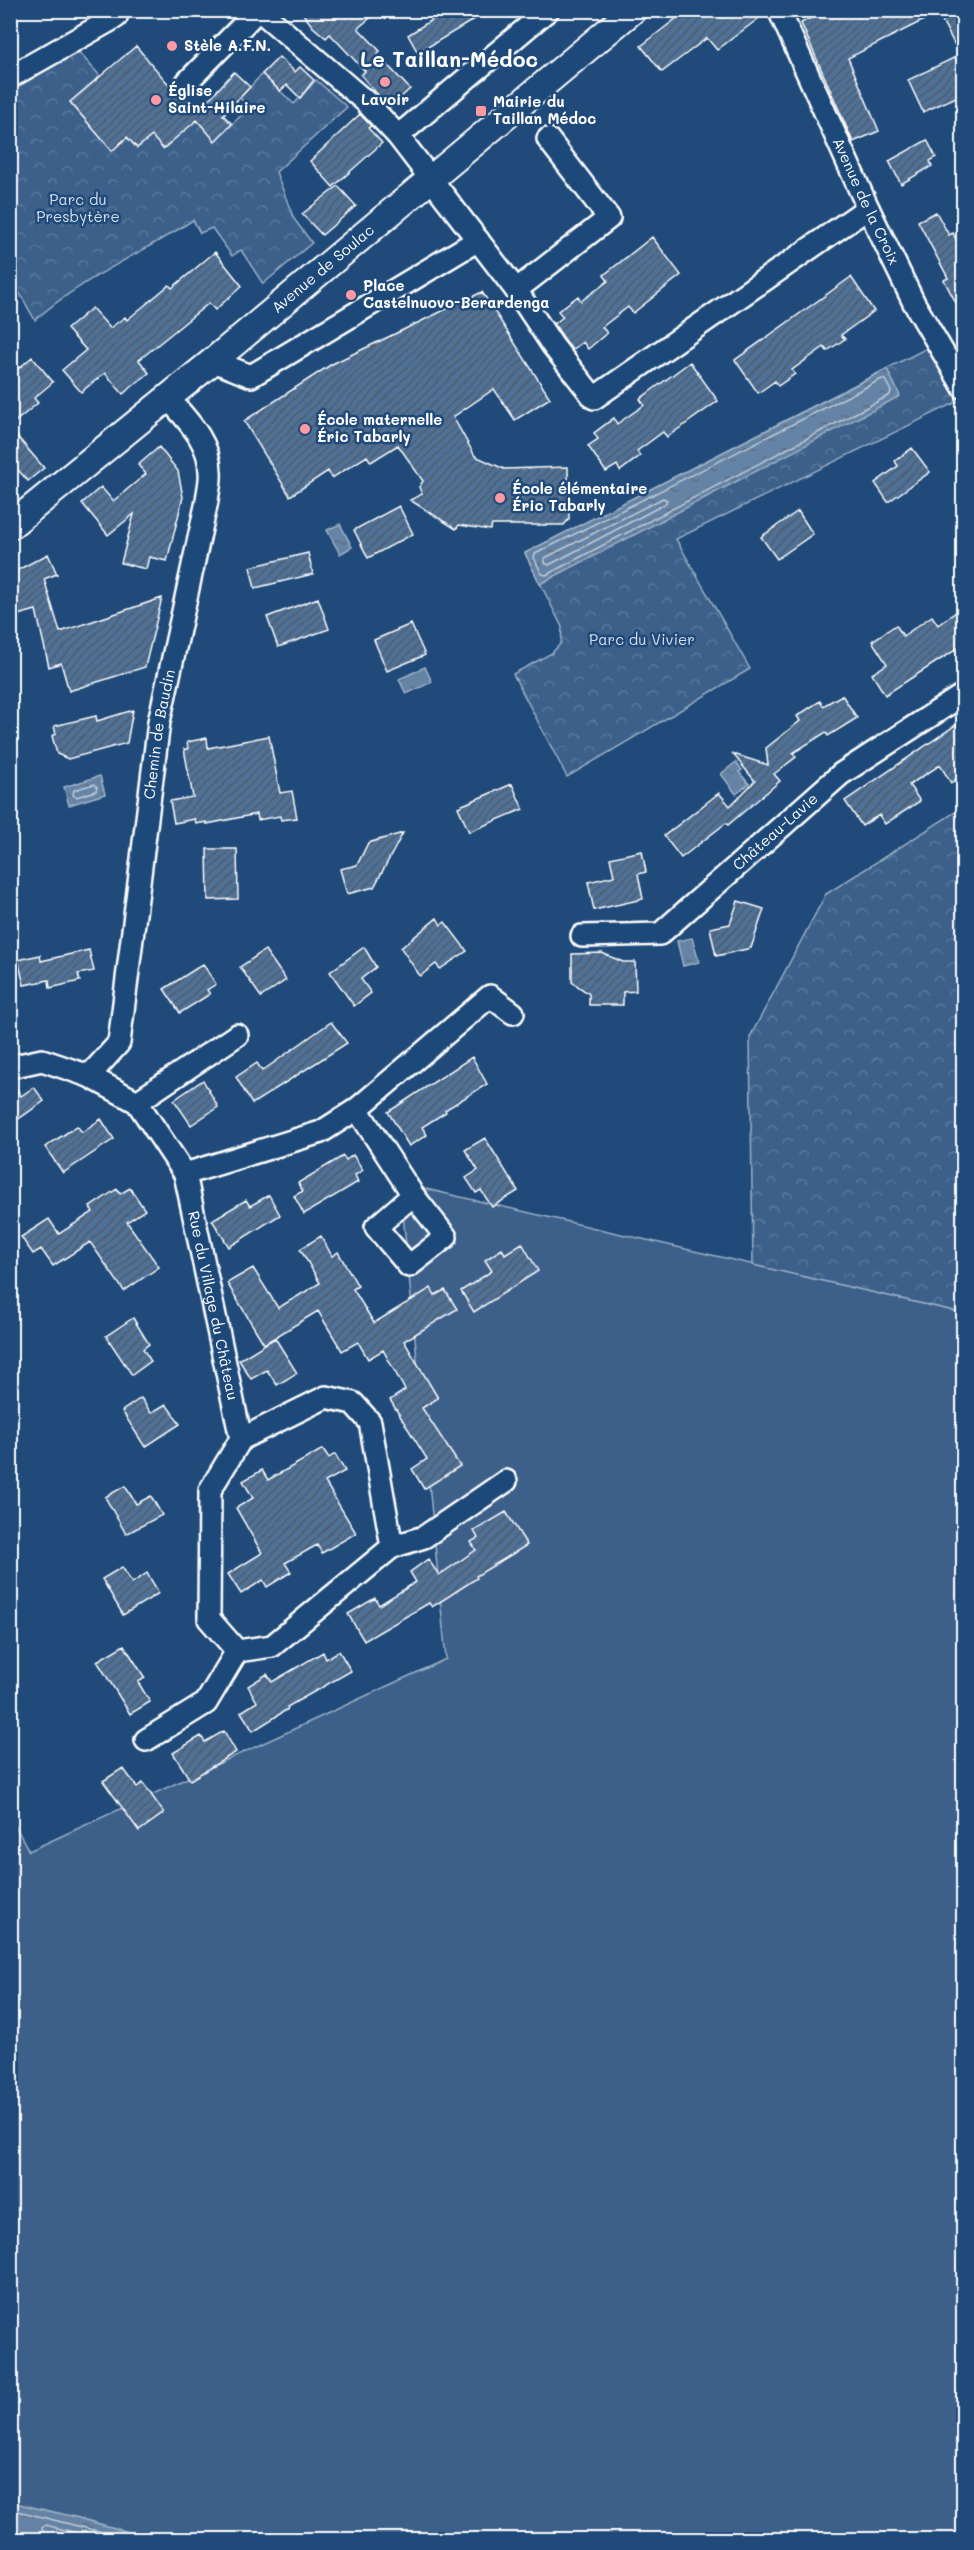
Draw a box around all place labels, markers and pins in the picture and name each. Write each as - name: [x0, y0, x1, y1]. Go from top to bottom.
- place label: Stèle A.F.N.: [184, 35, 271, 55]
- marker: Stèle A.F.N.: [165, 39, 179, 53]
- marker: Lavoir: [378, 75, 392, 89]
- place label: Église Saint-Hilaire: [168, 80, 266, 117]
- place label: Lavoir: [361, 89, 409, 109]
- place label: Mairie du Taillan Médoc: [493, 91, 596, 128]
- marker: Église Saint-Hilaire: [149, 93, 163, 107]
- marker: Mairie du Taillan Médoc: [474, 104, 488, 118]
- place label: Place Castelnuovo-Berardenga: [363, 275, 550, 312]
- marker: Place Castelnuovo-Berardenga: [344, 288, 358, 302]
- place label: École maternelle Éric Tabarly: [317, 409, 442, 446]
- marker: École maternelle Éric Tabarly: [298, 422, 312, 436]
- place label: École élémentaire Éric Tabarly: [512, 478, 647, 515]
- marker: École élémentaire Éric Tabarly: [493, 491, 507, 505]

